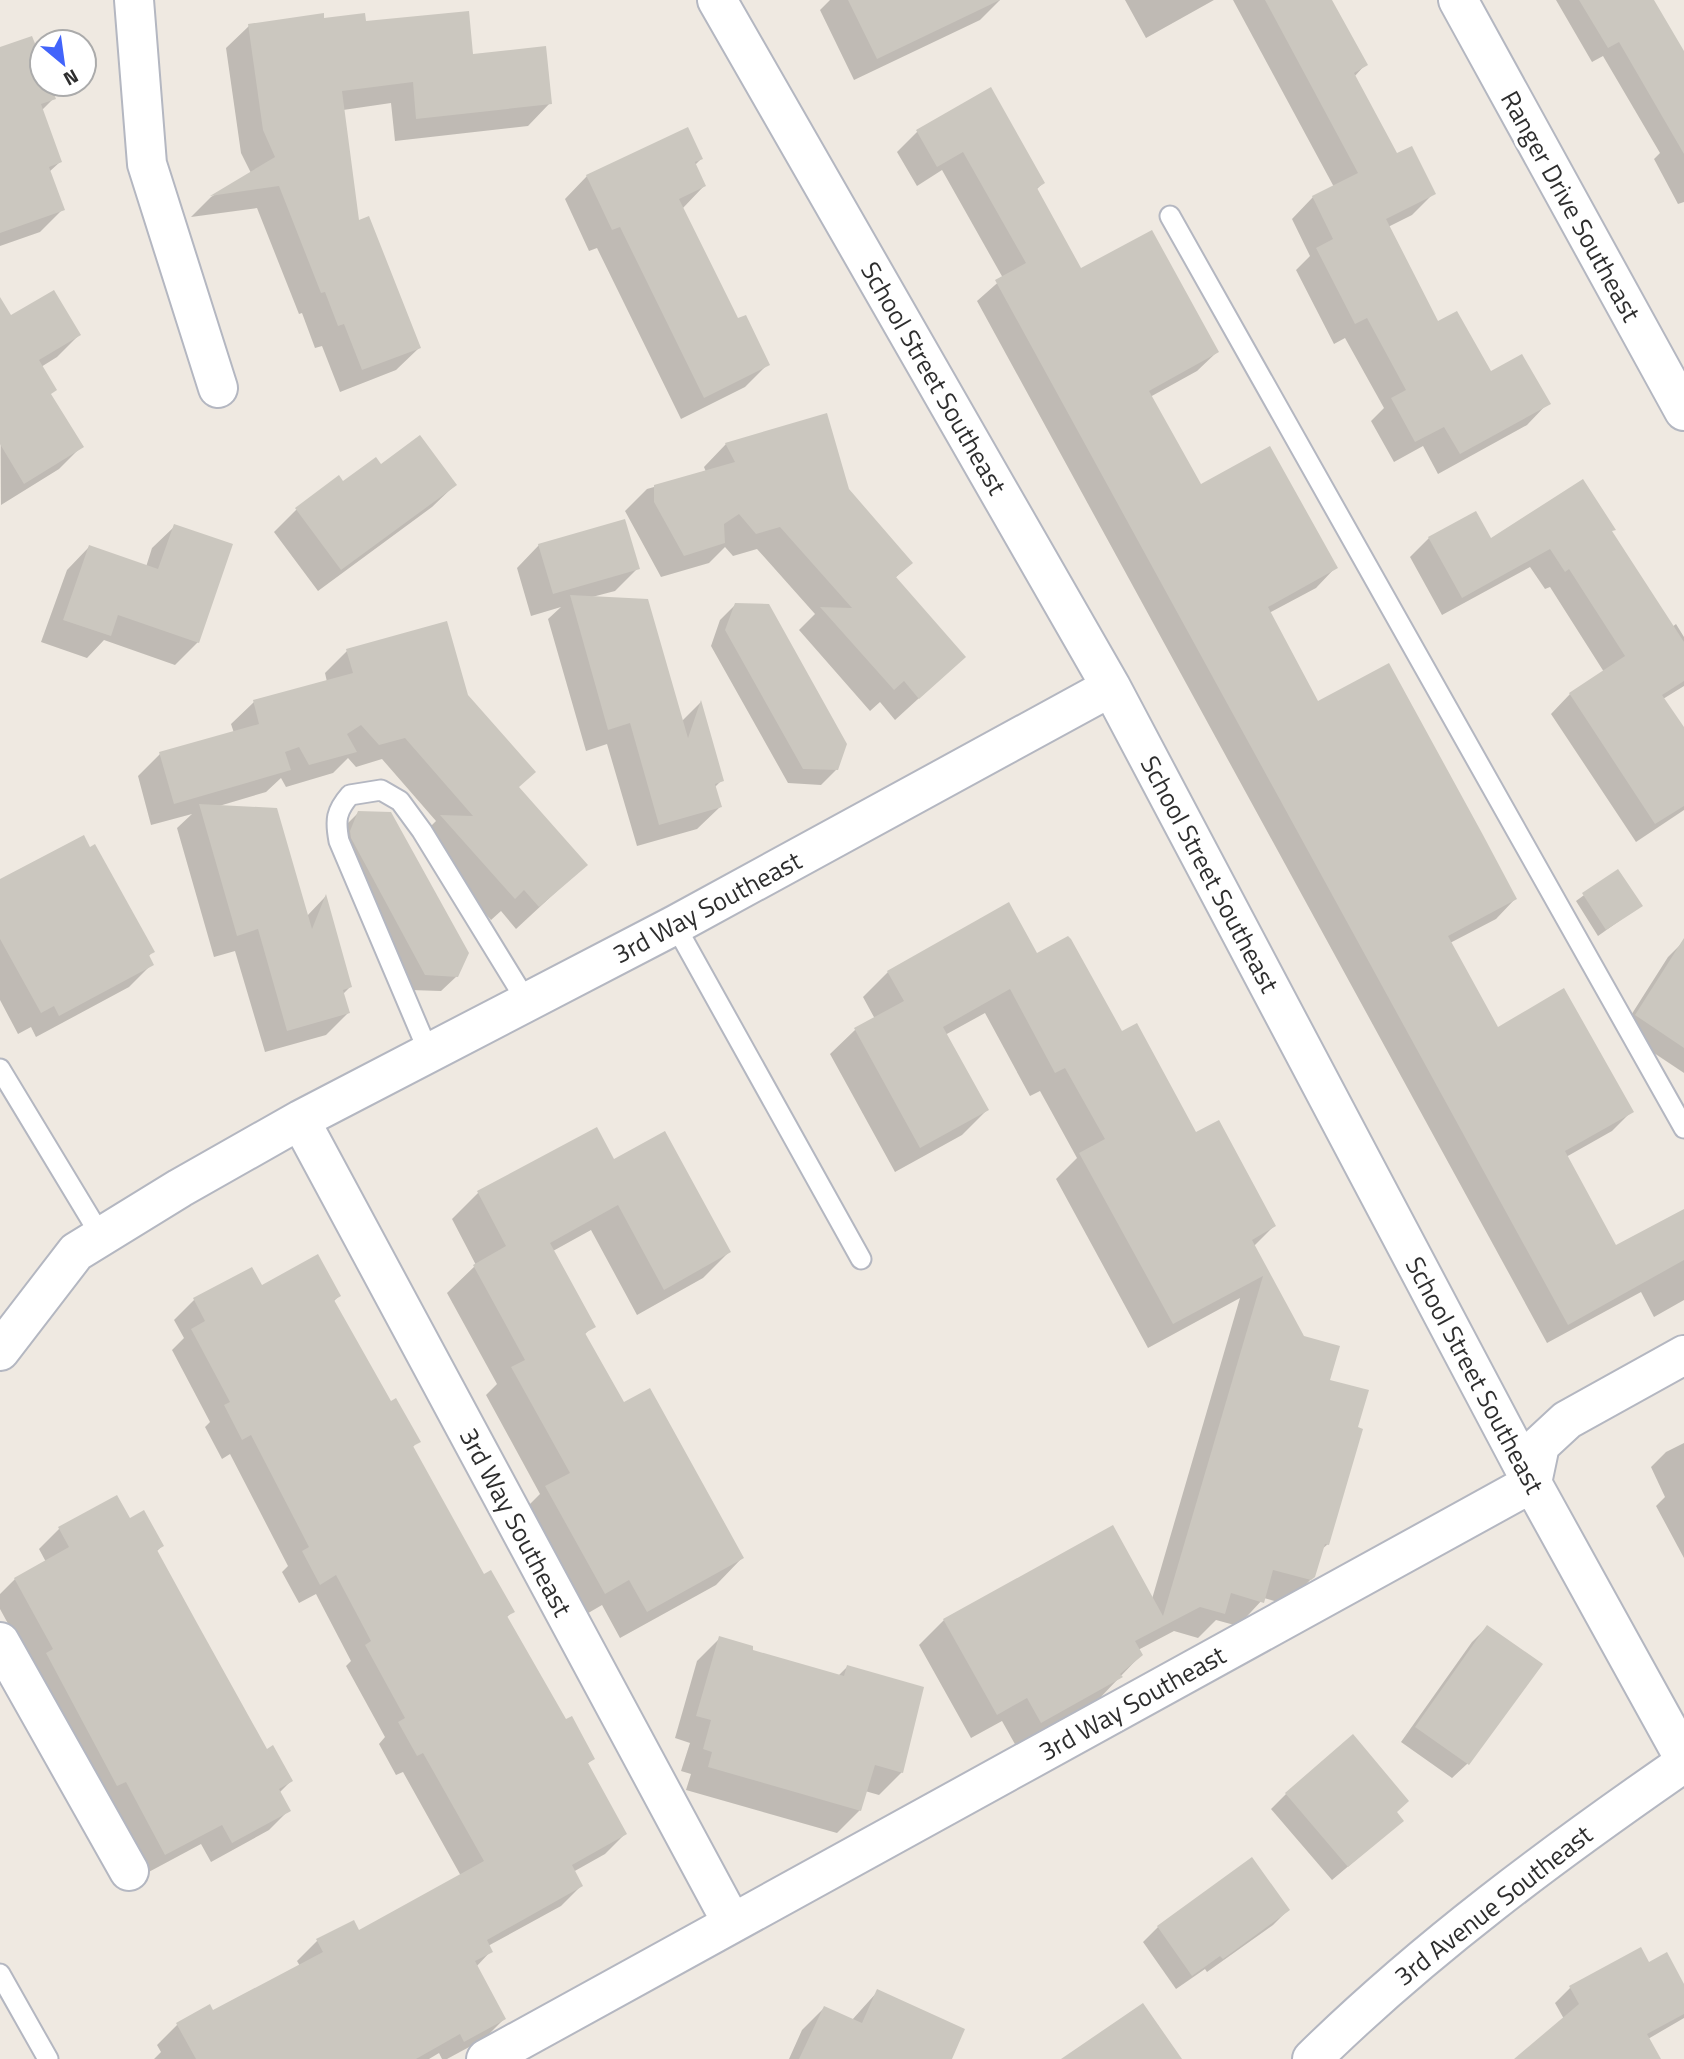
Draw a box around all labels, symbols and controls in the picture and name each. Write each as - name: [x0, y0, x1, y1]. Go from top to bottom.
- north arrow: [28, 28, 98, 98]
- text: N: [59, 62, 84, 94]
- street label: Ranger Drive Southeast: [1491, 83, 1651, 329]
- street label: School Street Southeast: [851, 254, 1017, 502]
- street label: School Street Southeast: [1131, 749, 1289, 999]
- street label: 3rd Way Southeast: [606, 841, 808, 973]
- street label: School Street Southeast: [1396, 1250, 1554, 1500]
- street label: 3rd Way Southeast: [450, 1421, 582, 1623]
- street label: 3rd Way Southeast: [1031, 1635, 1233, 1771]
- street label: 3rd Avenue Southeast: [1386, 1815, 1600, 1995]

